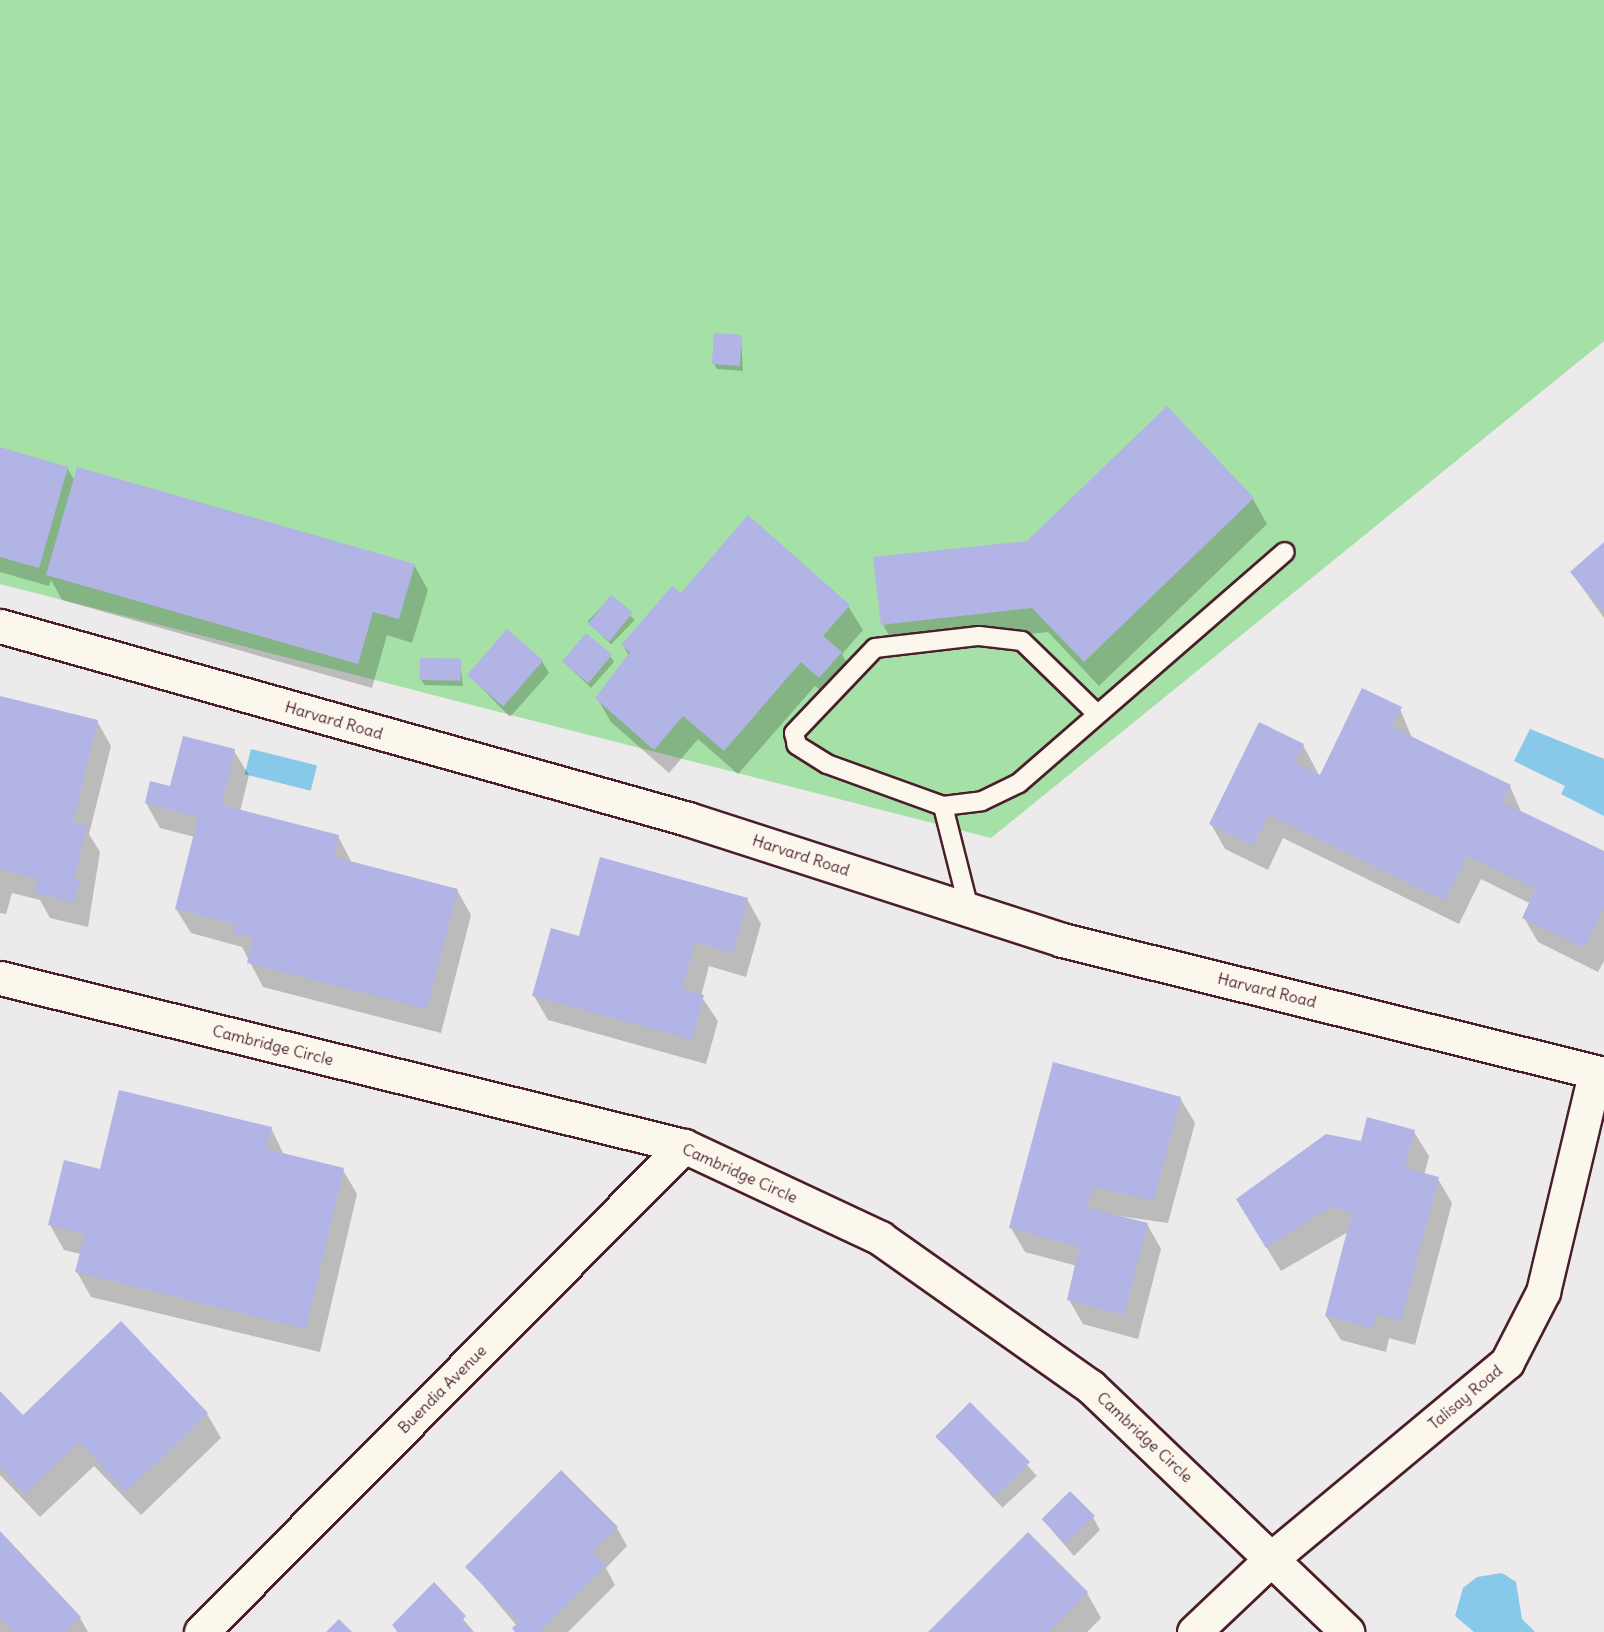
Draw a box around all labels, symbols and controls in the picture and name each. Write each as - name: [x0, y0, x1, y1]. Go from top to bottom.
- street label: Harvard Road: [283, 697, 385, 743]
- street label: Harvard Road: [750, 830, 852, 880]
- street label: Harvard Road: [1216, 968, 1318, 1012]
- street label: Cambridge Circle: [210, 1021, 336, 1069]
- street label: Cambridge Circle: [679, 1139, 801, 1207]
- street label: Buendia Avenue: [394, 1341, 490, 1437]
- street label: Talisay Road: [1424, 1361, 1506, 1433]
- street label: Cambridge Circle: [1093, 1388, 1197, 1486]

